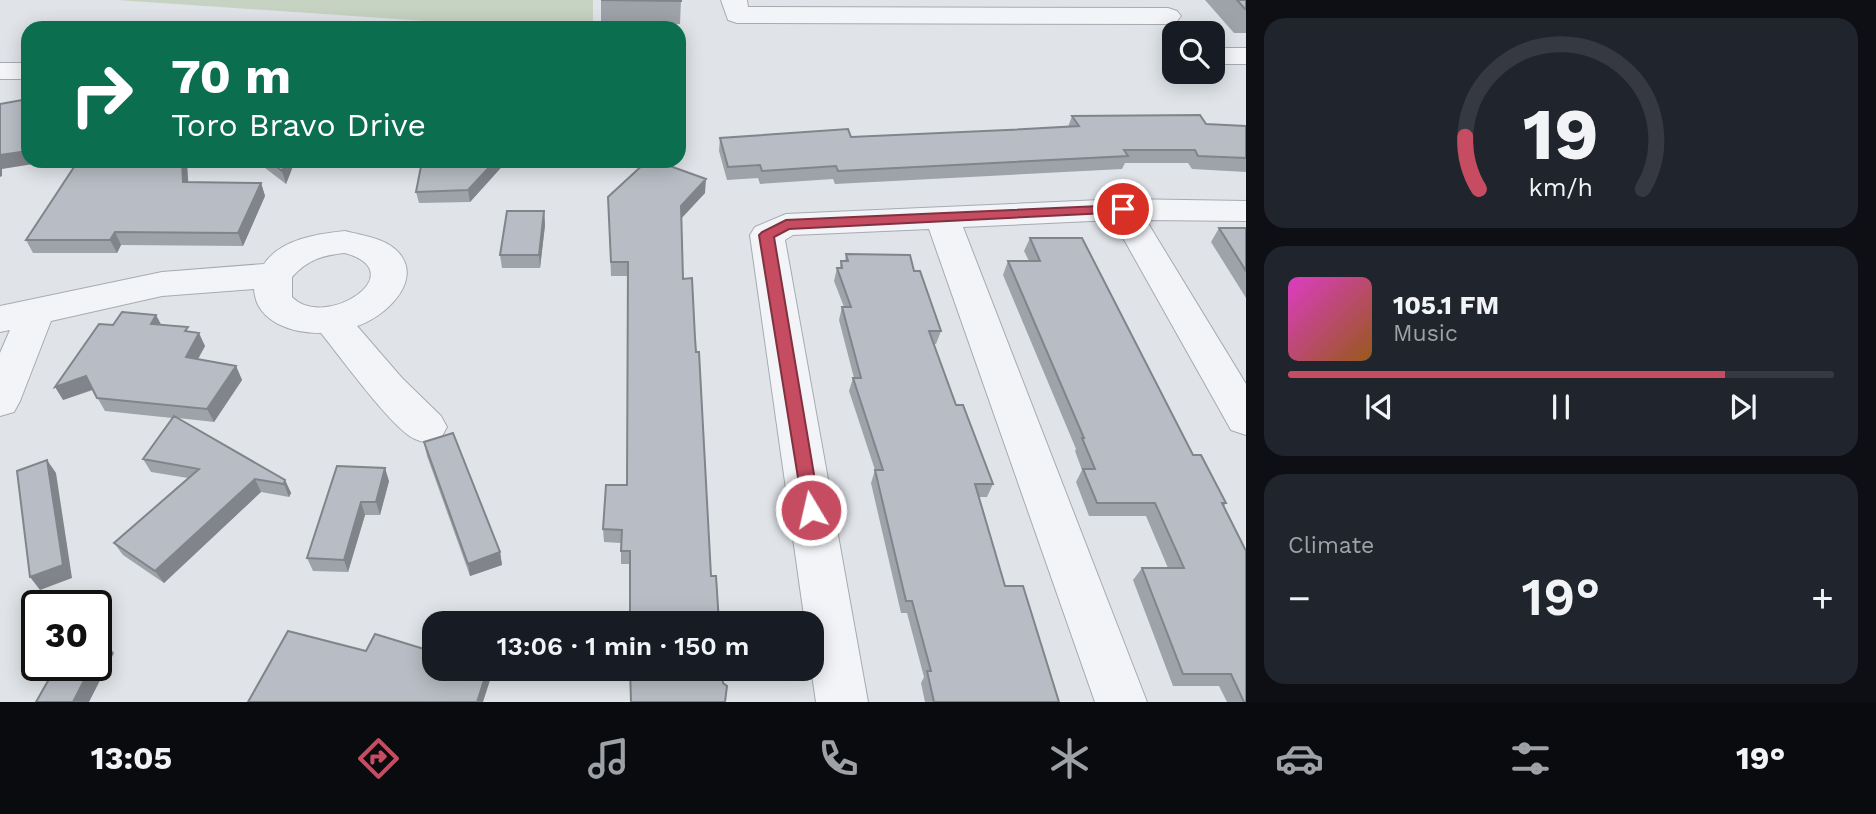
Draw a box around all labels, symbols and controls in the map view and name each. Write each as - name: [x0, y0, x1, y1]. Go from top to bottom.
- map controls: [1162, 21, 1225, 84]
- button: search: [1162, 21, 1225, 84]
- text: 70 m: [171, 47, 291, 105]
- icon: right: [56, 49, 147, 140]
- text: 19: [1523, 91, 1599, 177]
- text: Toro Bravo Drive: [171, 106, 426, 144]
- text: km/h: [1529, 173, 1593, 202]
- pin: [1093, 179, 1153, 239]
- icon: arrive: [1104, 190, 1142, 228]
- text: 105.1 FM: [1393, 290, 1499, 320]
- text: Music: [1393, 320, 1458, 347]
- icon: previous: [1360, 388, 1398, 426]
- icon: pause: [1542, 388, 1580, 426]
- icon: next: [1724, 388, 1762, 426]
- position arrow: [774, 473, 848, 547]
- text: Climate: [1288, 532, 1374, 559]
- text: 19°: [1522, 567, 1600, 628]
- text: −: [1288, 576, 1311, 620]
- text: +: [1811, 576, 1834, 620]
- speed limit sign: 30: [21, 590, 112, 681]
- text: 13:06 · 1 min · 150 m: [497, 631, 749, 661]
- icon: directions: [354, 734, 403, 783]
- icon: music: [584, 734, 633, 783]
- icon: phone: [814, 734, 863, 783]
- icon: climate: [1045, 734, 1094, 783]
- icon: car: [1275, 734, 1324, 783]
- icon: filters: [1506, 734, 1555, 783]
- text: 13:05: [91, 739, 172, 777]
- text: 19°: [1736, 739, 1785, 777]

